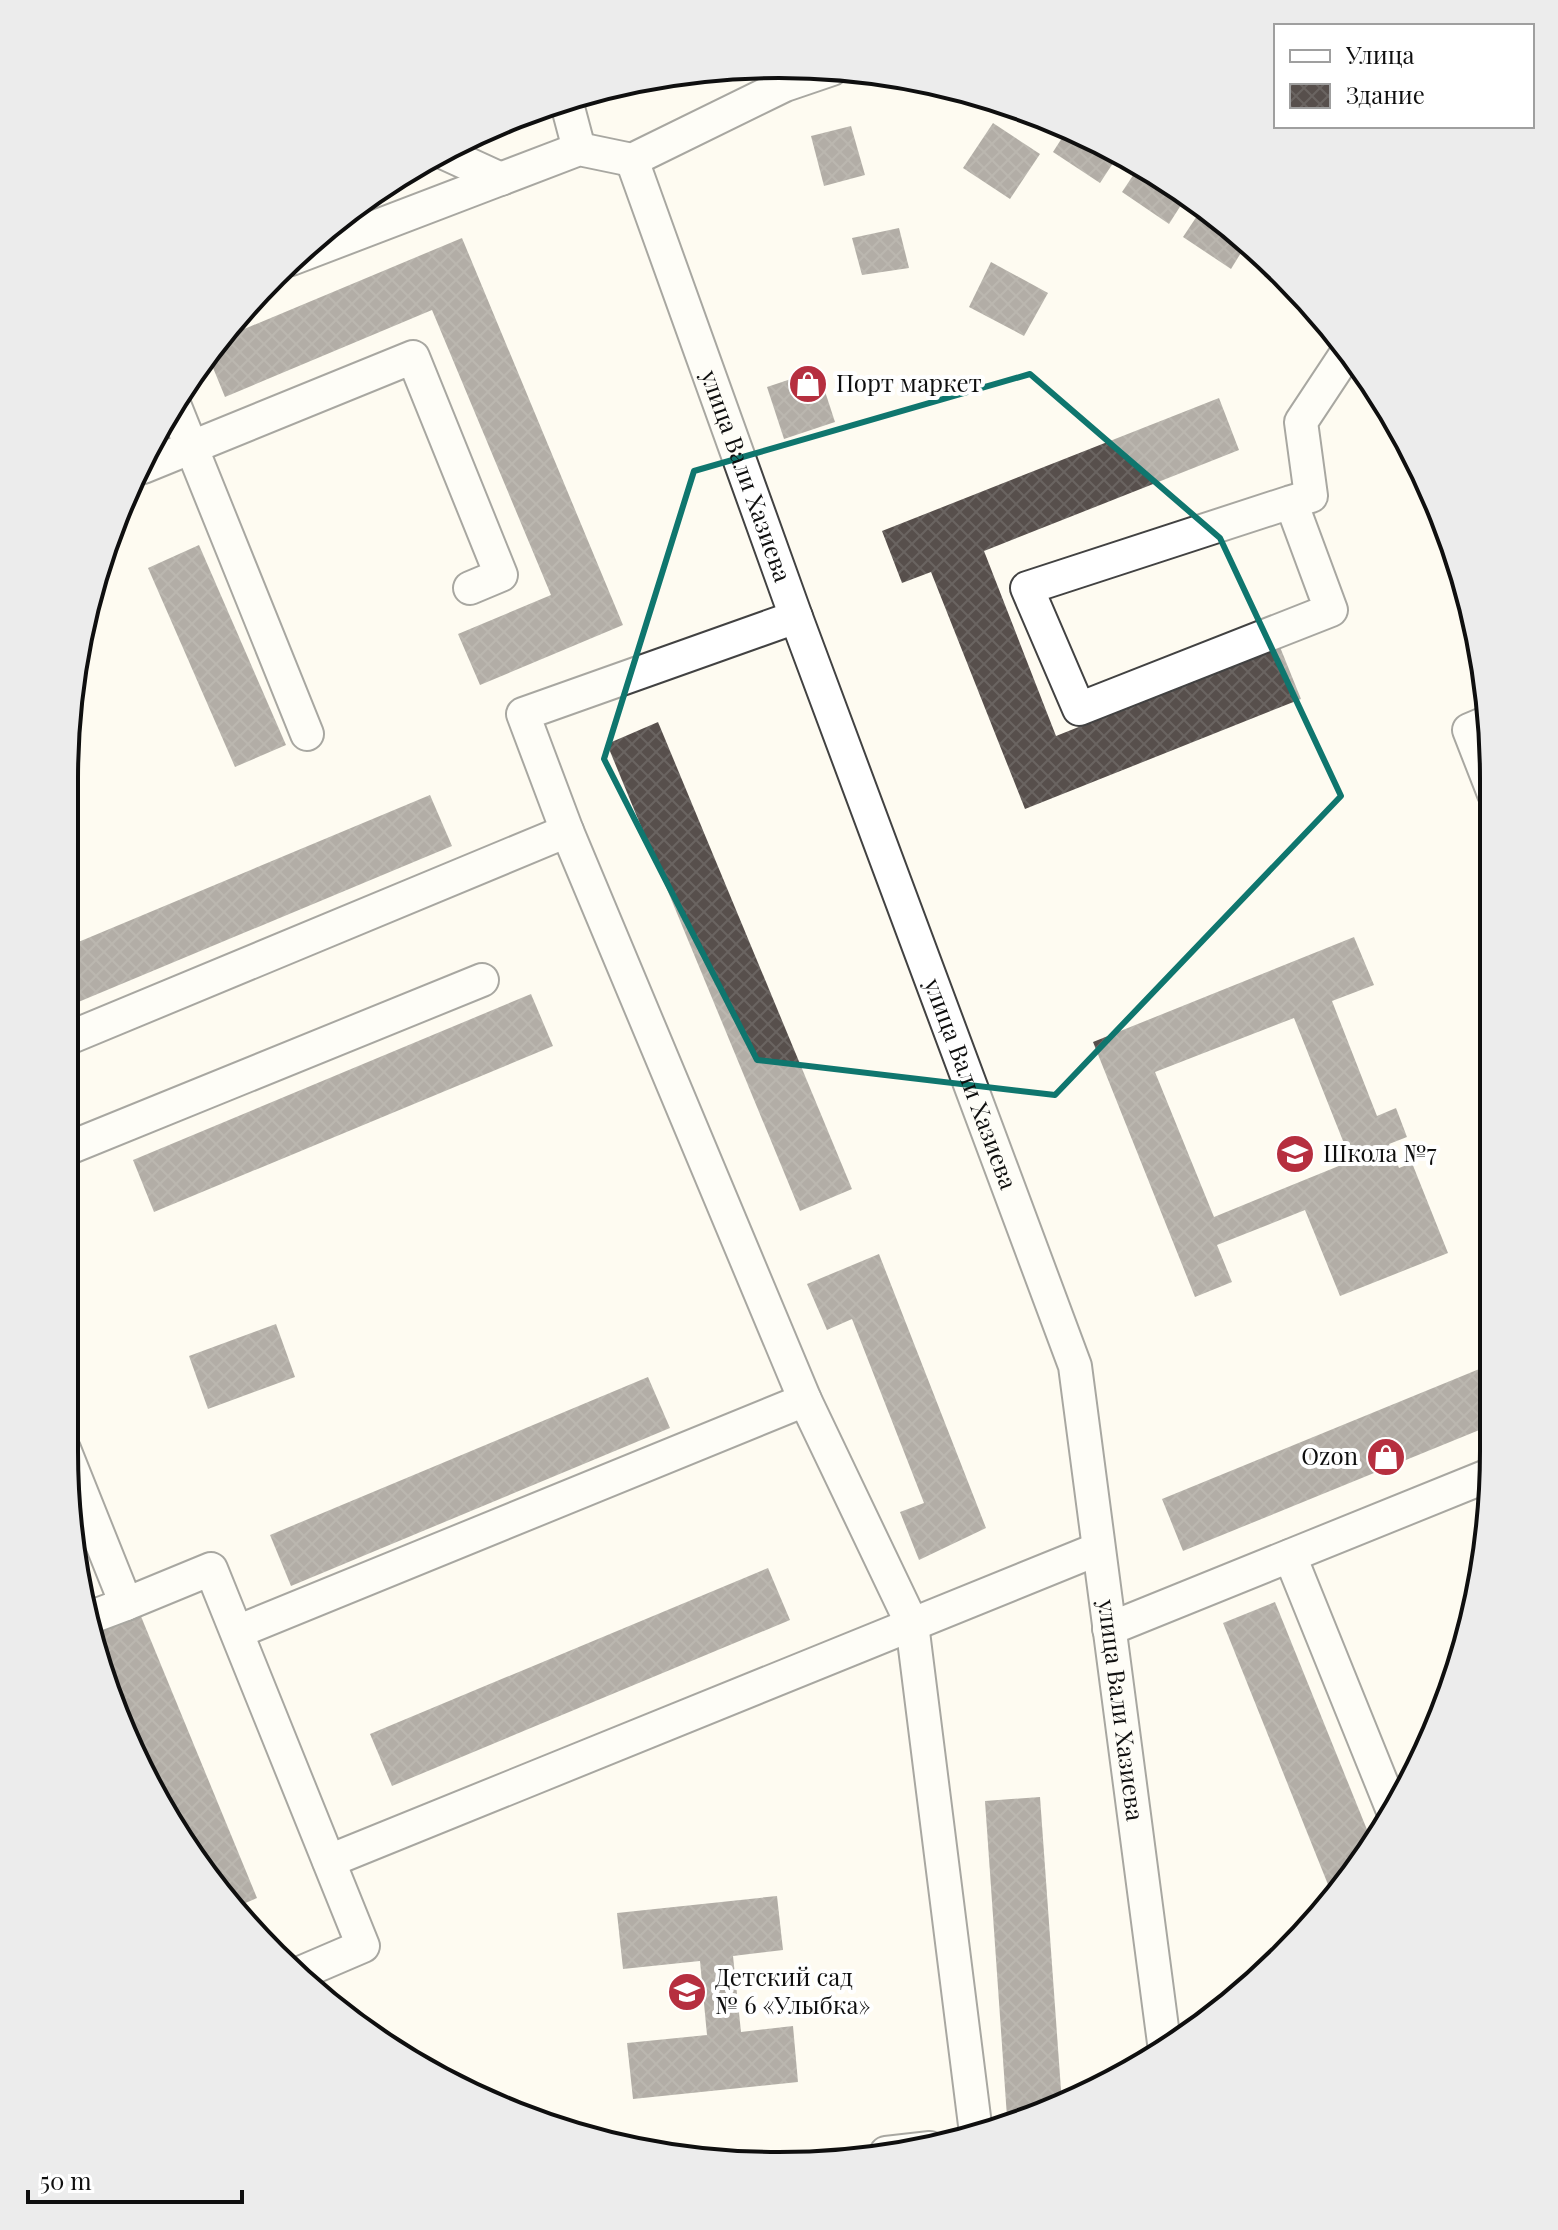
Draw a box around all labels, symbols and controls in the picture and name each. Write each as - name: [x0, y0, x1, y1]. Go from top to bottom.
- legend: [1274, 24, 1534, 128]
- text: Улица: [1345, 38, 1415, 70]
- text: Здание: [1346, 78, 1425, 110]
- shop icon: Порт маркет: [787, 363, 829, 405]
- street label: улица Вали Хазиева: [694, 364, 800, 586]
- place label: Порт маркет: [836, 366, 982, 398]
- street label: улица Вали Хазиева: [918, 972, 1026, 1193]
- school or university icon: Школа №7: [1274, 1133, 1316, 1175]
- place label: Школа №7: [1323, 1136, 1437, 1168]
- shop icon: Ozon: [1365, 1436, 1407, 1478]
- place label: Ozon: [1301, 1439, 1358, 1471]
- street label: улица Вали Хазиева: [1092, 1596, 1153, 1823]
- place label: Детский сад № 6 «Улыбка»: [715, 1960, 871, 2020]
- school or university icon: Детский сад № 6 «Улыбка»: [666, 1971, 708, 2013]
- scale bar: [28, 2154, 242, 2204]
- text: 50 m: [40, 2164, 92, 2196]

